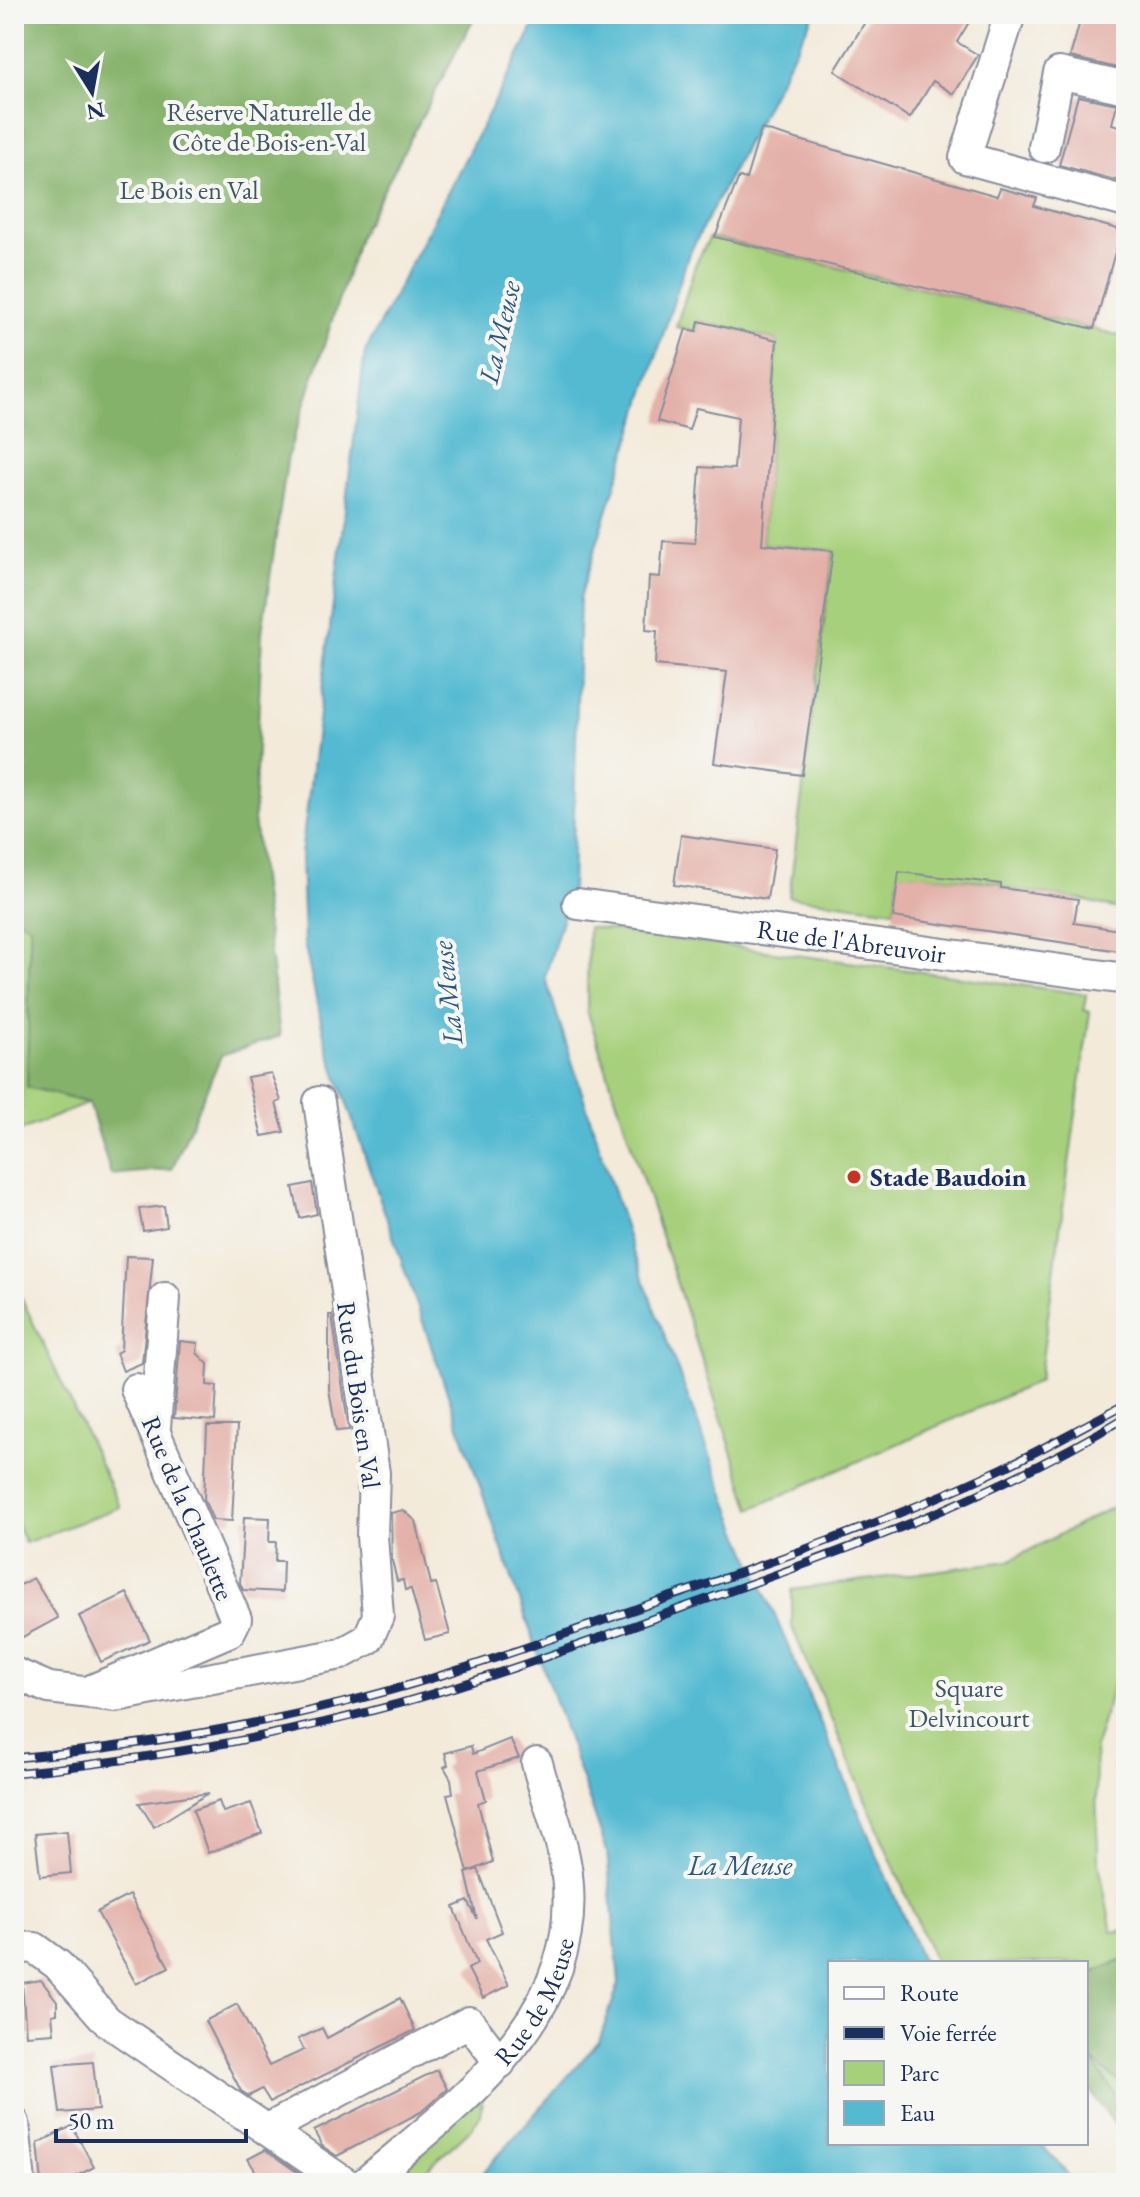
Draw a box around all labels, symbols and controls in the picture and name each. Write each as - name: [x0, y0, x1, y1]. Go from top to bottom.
- north arrow: [52, 52, 132, 132]
- text: N: [84, 95, 107, 127]
- park label: Réserve Naturelle de Côte de Bois-en-Val: [167, 95, 371, 159]
- park label: Le Bois en Val: [119, 173, 259, 207]
- water label: La Meuse: [469, 277, 528, 388]
- street label: Rue de l'Abreuvoir: [755, 912, 948, 971]
- water label: La Meuse: [424, 939, 470, 1048]
- place label: Stade Baudoin: [870, 1160, 1027, 1194]
- marker: Stade Baudoin: [845, 1168, 863, 1186]
- street label: Rue du Bois en Val: [329, 1299, 389, 1491]
- street label: Rue de la Chaulette: [134, 1411, 242, 1605]
- park label: Square Delvincourt: [909, 1671, 1029, 1735]
- water label: La Meuse: [687, 1847, 793, 1883]
- street label: Rue de Meuse: [487, 1935, 582, 2073]
- legend: [828, 1961, 1088, 2145]
- text: Route: [900, 1977, 959, 2008]
- text: Voie ferrée: [900, 2017, 997, 2048]
- text: Parc: [900, 2057, 939, 2088]
- scale bar: [56, 2093, 246, 2143]
- text: Eau: [900, 2097, 936, 2128]
- text: 50 m: [68, 2105, 115, 2136]

